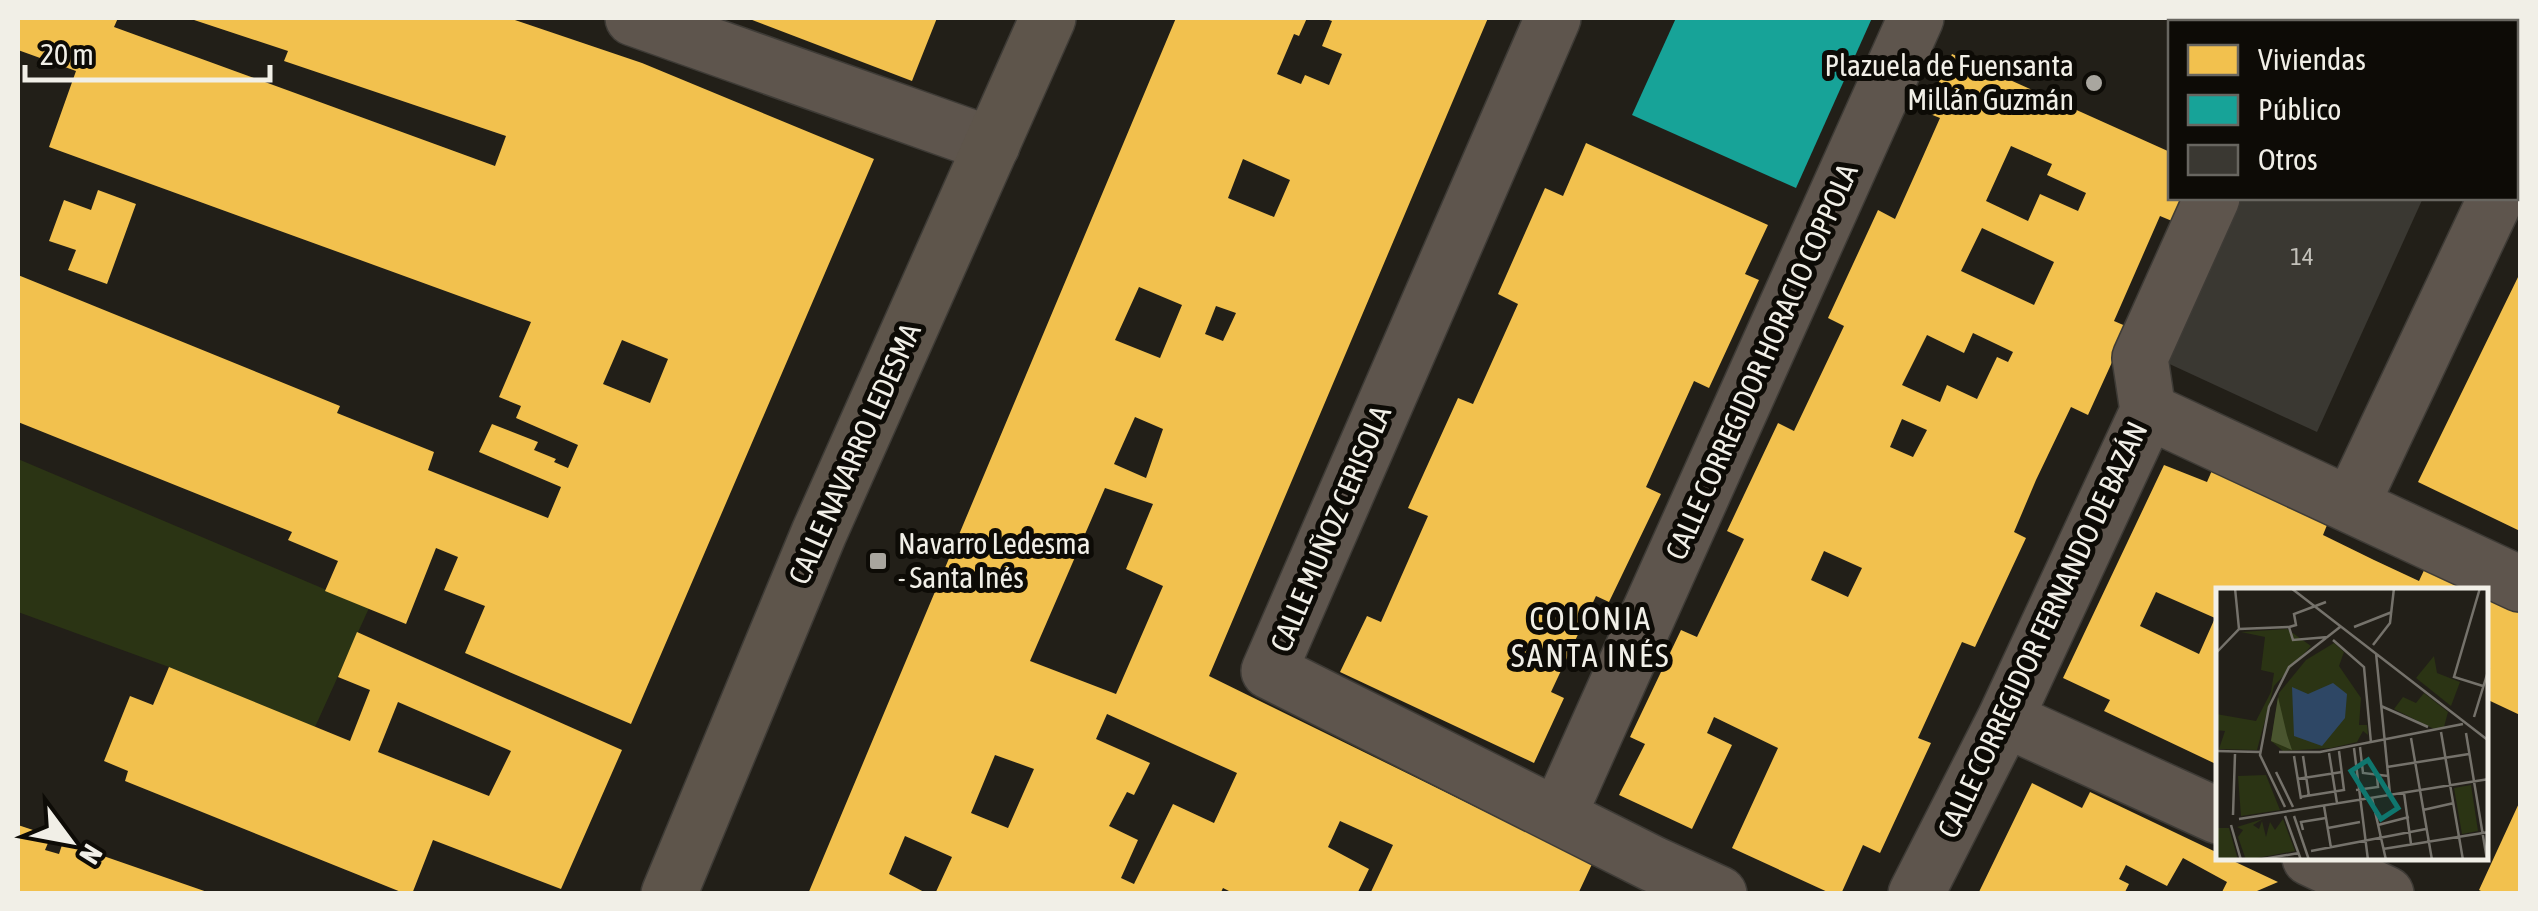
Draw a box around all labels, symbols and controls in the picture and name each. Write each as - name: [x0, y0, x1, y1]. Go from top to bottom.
- scale bar: [25, 20, 270, 82]
- legend: [2168, 20, 2518, 200]
- text: 20 m: [40, 37, 94, 71]
- text: Viviendas: [2258, 42, 2366, 76]
- place label: Plazuela de Fuensanta Millán Guzmán: [1824, 48, 2074, 116]
- marker: Plazuela de Fuensanta Millán Guzmán: [2083, 72, 2105, 94]
- text: Público: [2258, 92, 2341, 126]
- text: Otros: [2258, 142, 2318, 176]
- street label: CALLE CORREGIDOR HORACIO COPPOLA: [1658, 158, 1864, 565]
- house number: 14: [2290, 242, 2314, 270]
- street label: CALLE NAVARRO LEDESMA: [781, 318, 927, 589]
- street label: CALLE MUÑOZ CERISOLA: [1263, 400, 1397, 657]
- street label: CALLE CORREGIDOR FERNANDO DE BAZÁN: [1930, 416, 2154, 843]
- place label: Navarro Ledesma - Santa Inés: [898, 526, 1091, 594]
- marker: Navarro Ledesma - Santa Inés: [867, 550, 889, 572]
- inset map: [2216, 588, 2488, 861]
- district label: COLONIA SANTA INÉS: [1511, 600, 1671, 674]
- north arrow: [20, 791, 120, 891]
- text: N: [73, 839, 109, 870]

